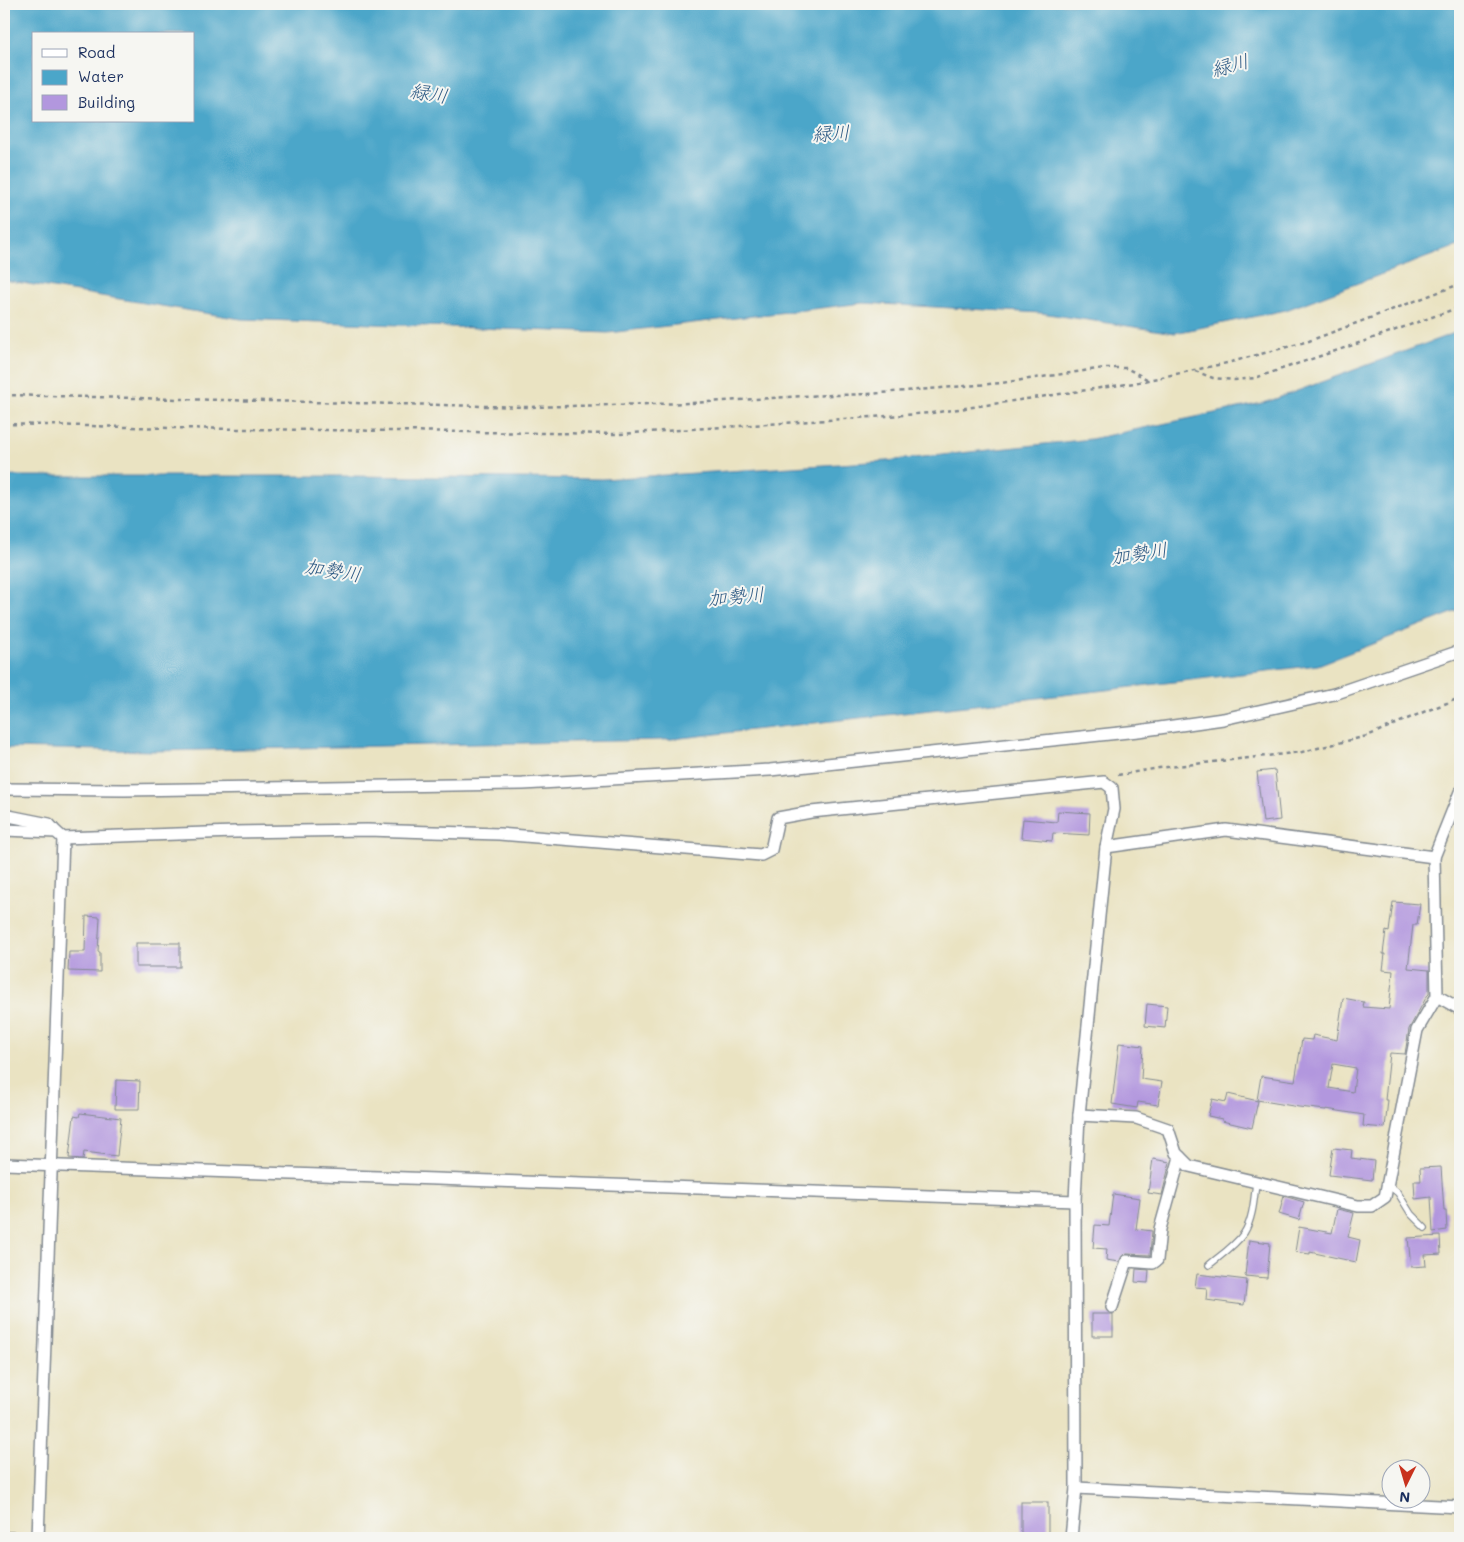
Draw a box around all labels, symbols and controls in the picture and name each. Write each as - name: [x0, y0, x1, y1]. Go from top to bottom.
- legend: [32, 32, 195, 122]
- text: Road: [78, 42, 115, 62]
- water label: 緑川: [1208, 48, 1251, 82]
- text: Water: [78, 66, 124, 86]
- water label: 緑川: [408, 77, 450, 108]
- text: Building: [78, 92, 135, 112]
- water label: 緑川: [811, 119, 851, 146]
- water label: 加勢川: [1109, 536, 1169, 569]
- water label: 加勢川: [303, 553, 363, 586]
- water label: 加勢川: [706, 581, 765, 610]
- north arrow: [1382, 1460, 1432, 1510]
- text: N: [1399, 1488, 1411, 1507]

